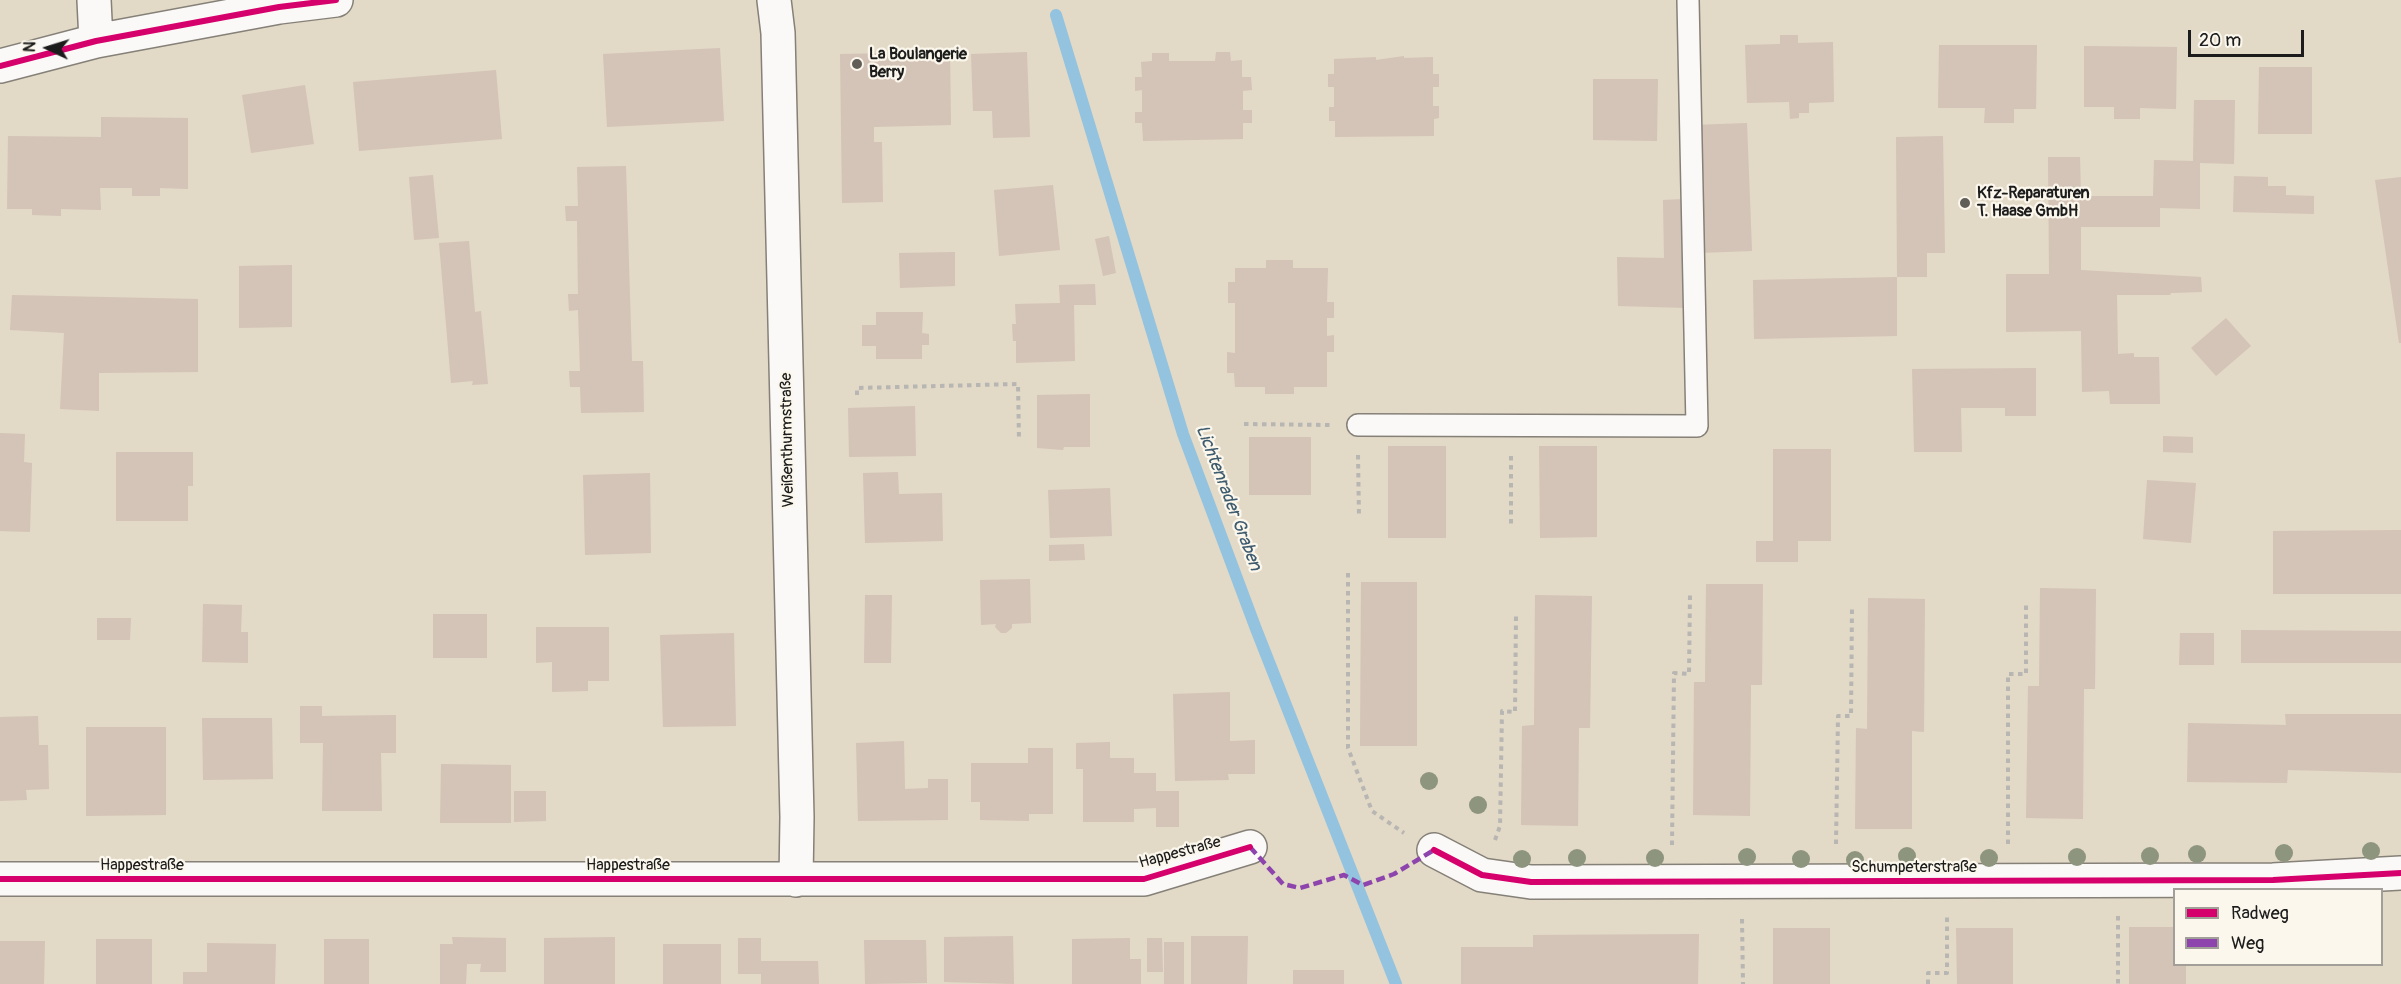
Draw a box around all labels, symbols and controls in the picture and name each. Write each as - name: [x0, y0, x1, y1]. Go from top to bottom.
- north arrow: [18, 18, 78, 78]
- scale bar: [2191, 18, 2306, 56]
- text: 20 m: [2199, 29, 2241, 52]
- text: N: [20, 41, 40, 53]
- place label: La Boulangerie Berry: [869, 45, 967, 83]
- marker: La Boulangerie Berry: [850, 57, 864, 71]
- place label: Kfz-Reparaturen T. Haase GmbH: [1977, 184, 2090, 222]
- marker: Kfz-Reparaturen T. Haase GmbH: [1958, 196, 1972, 210]
- street label: Weißenthurmstraße: [777, 373, 799, 507]
- water label: Lichtenrader Graben: [1190, 422, 1266, 574]
- street label: Happestraße: [1137, 833, 1223, 873]
- street label: Happestraße: [100, 856, 184, 876]
- street label: Happestraße: [586, 856, 670, 876]
- street label: Schumpeterstraße: [1851, 858, 1977, 878]
- legend: [2173, 888, 2383, 966]
- text: Radweg: [2231, 902, 2289, 925]
- text: Weg: [2231, 932, 2264, 955]

